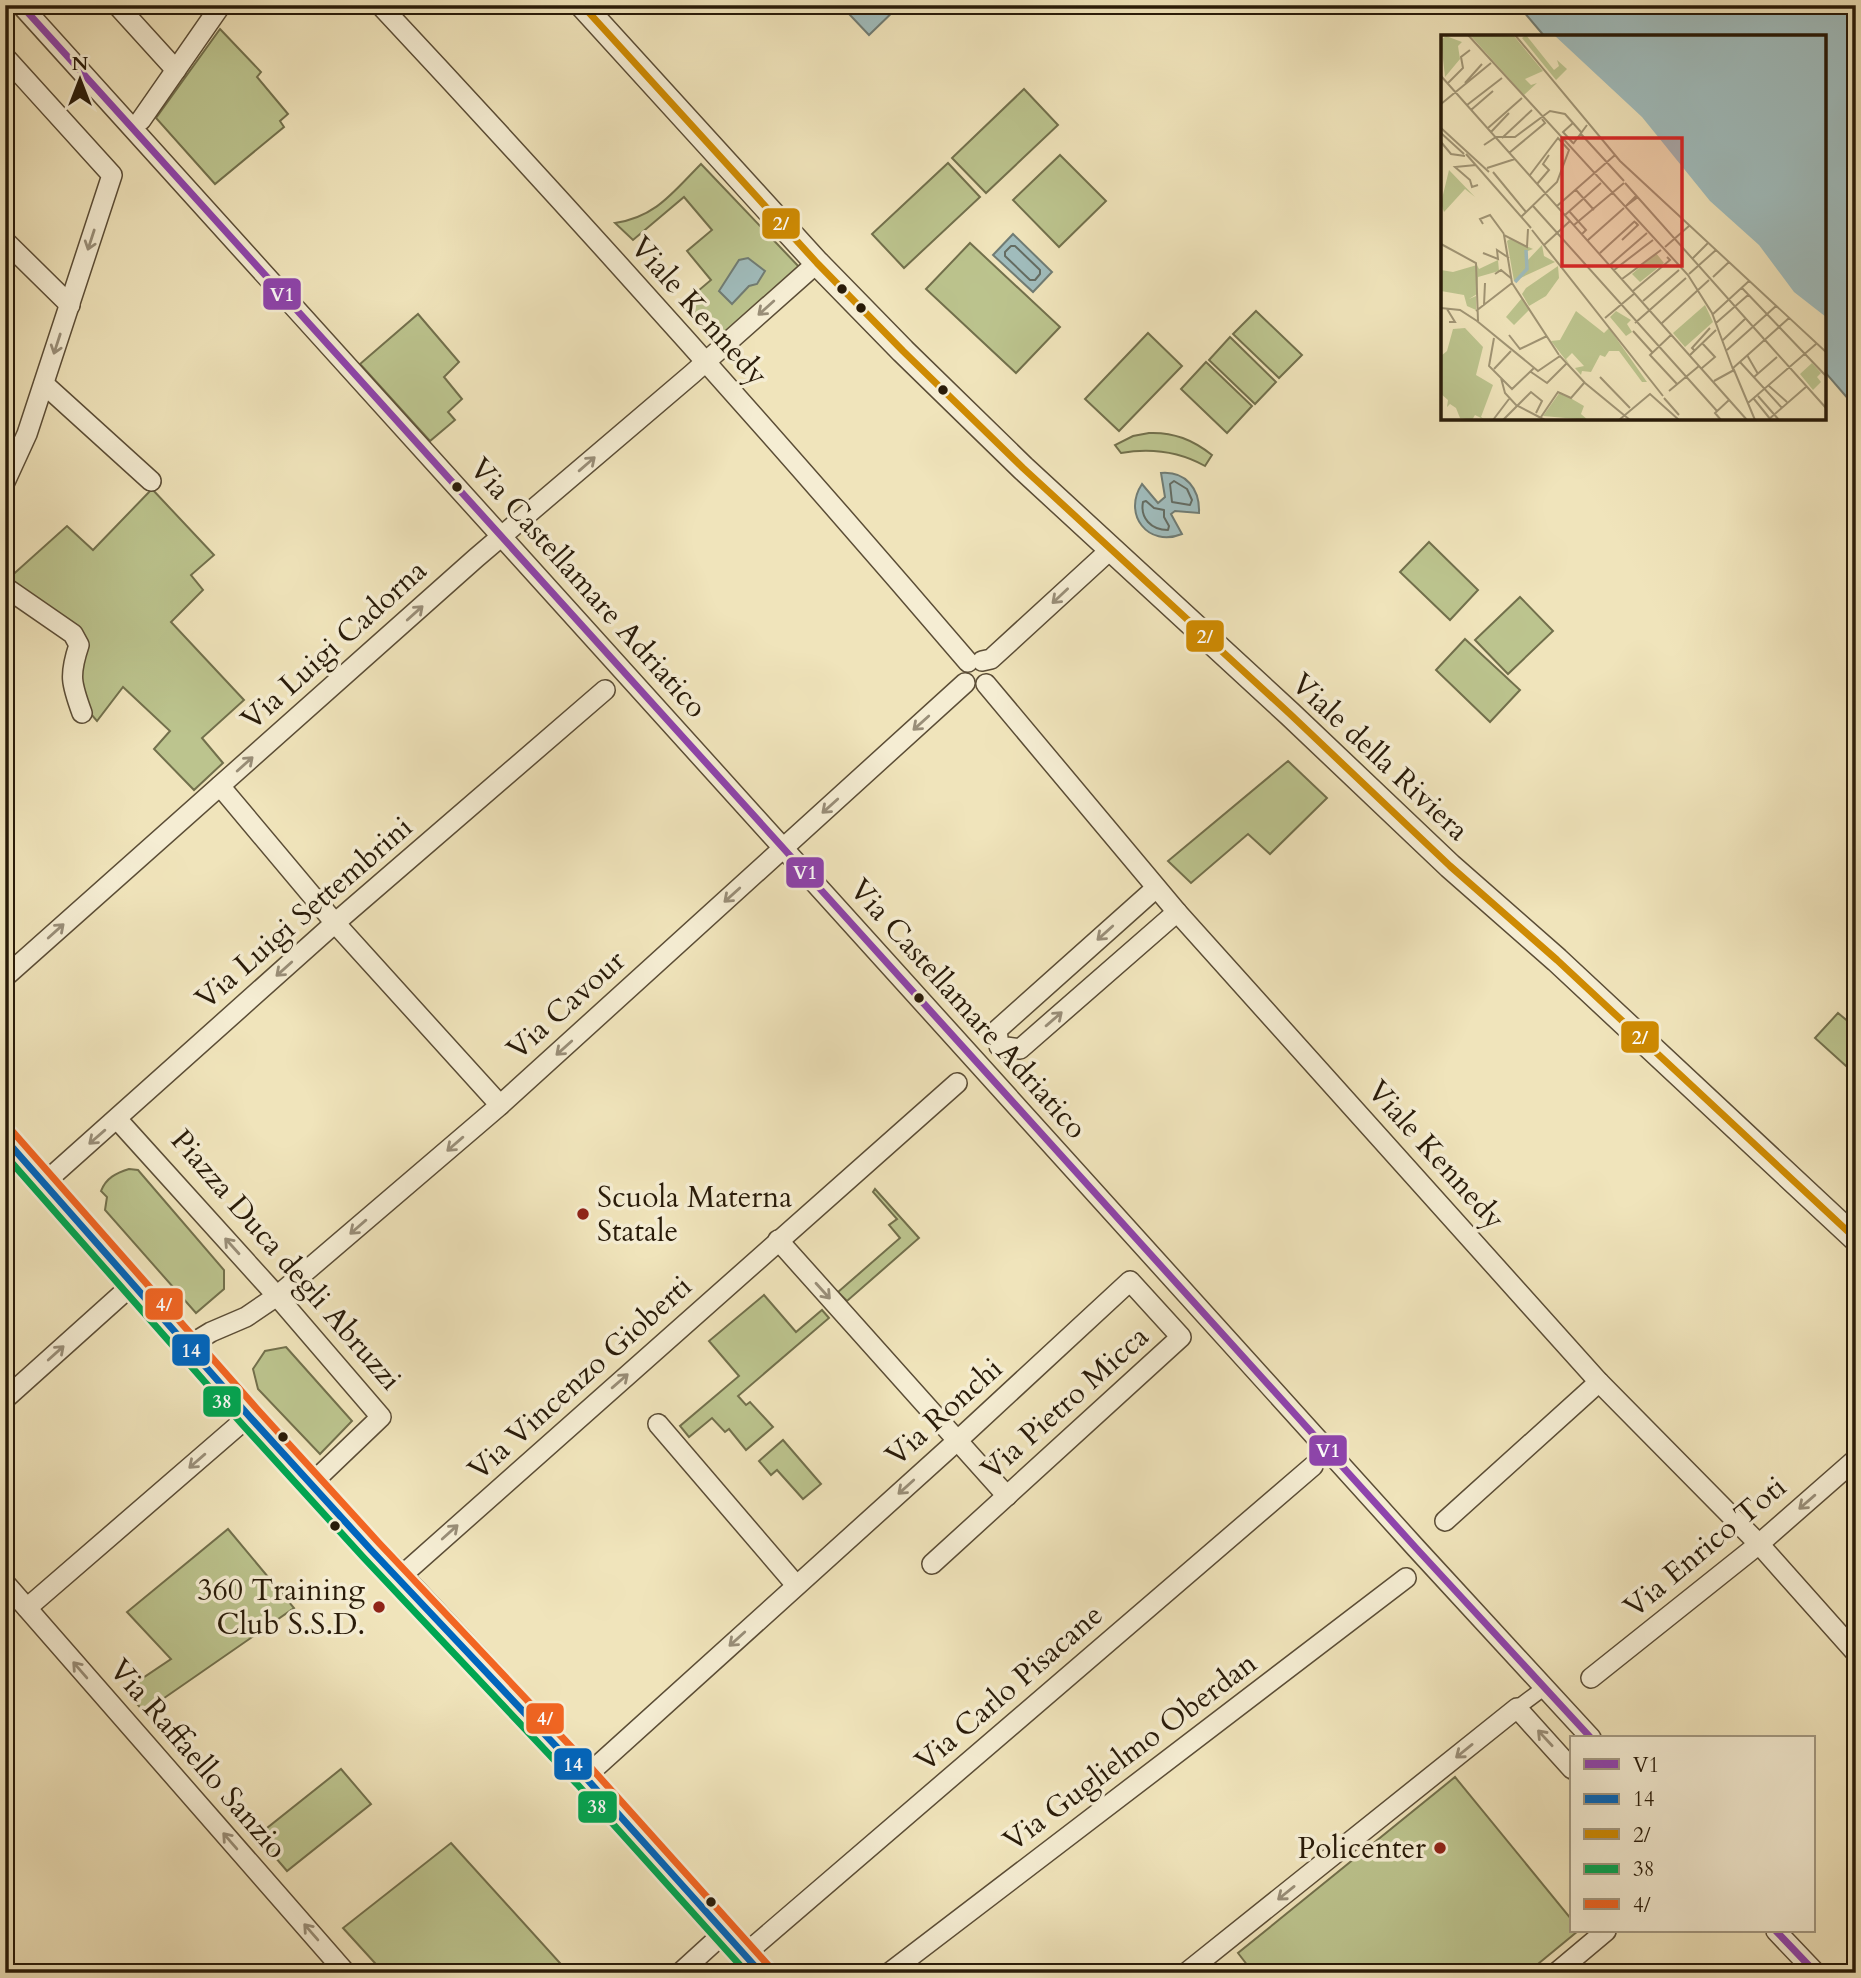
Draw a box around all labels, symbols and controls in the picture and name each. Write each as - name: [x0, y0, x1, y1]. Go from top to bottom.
- inset map: [1441, 35, 1826, 420]
- north arrow: [46, 46, 116, 116]
- text: N: [72, 51, 89, 77]
- line badge: 2/: [761, 207, 801, 240]
- text: 2/: [773, 211, 790, 237]
- street label: Viale Kennedy: [621, 227, 777, 395]
- one-way arrow: [84, 229, 97, 251]
- line badge: V1: [262, 277, 302, 311]
- text: V1: [270, 282, 294, 308]
- unlabelled marker: [835, 282, 849, 296]
- one-way arrow: [758, 300, 775, 317]
- unlabelled marker: [854, 301, 868, 315]
- one-way arrow: [50, 333, 63, 355]
- unlabelled marker: [936, 383, 950, 397]
- street label: Via Castellamare Adriatico: [460, 449, 716, 727]
- one-way arrow: [578, 456, 596, 472]
- unlabelled marker: [450, 480, 464, 494]
- street label: Via Luigi Cadorna: [232, 550, 436, 740]
- one-way arrow: [1051, 588, 1069, 604]
- one-way arrow: [406, 605, 424, 621]
- line badge: 2/: [1185, 619, 1225, 653]
- text: 2/: [1197, 624, 1214, 650]
- street label: Viale della Riviera: [1282, 664, 1478, 850]
- one-way arrow: [912, 715, 930, 731]
- one-way arrow: [236, 756, 254, 772]
- one-way arrow: [821, 798, 839, 814]
- street label: Via Luigi Settembrini: [187, 807, 421, 1019]
- line badge: V1: [785, 856, 825, 889]
- text: V1: [793, 860, 817, 886]
- street label: Via Castellamare Adriatico: [840, 870, 1096, 1148]
- one-way arrow: [724, 886, 741, 903]
- one-way arrow: [47, 923, 65, 939]
- one-way arrow: [1097, 925, 1114, 942]
- street label: Via Cavour: [498, 941, 634, 1069]
- one-way arrow: [276, 961, 294, 977]
- unlabelled marker: [912, 991, 926, 1005]
- one-way arrow: [1045, 1011, 1063, 1027]
- line badge: 2/: [1620, 1020, 1660, 1054]
- text: 2/: [1632, 1025, 1649, 1051]
- one-way arrow: [556, 1039, 573, 1056]
- street label: Viale Kennedy: [1358, 1071, 1514, 1239]
- street label: Piazza Duca degli Abruzzi: [161, 1121, 411, 1399]
- one-way arrow: [88, 1129, 106, 1145]
- one-way arrow: [447, 1136, 465, 1152]
- place label: Scuola Materna Statale: [597, 1177, 792, 1252]
- marker: Scuola Materna Statale: [575, 1206, 591, 1222]
- one-way arrow: [350, 1219, 368, 1235]
- one-way arrow: [223, 1238, 240, 1255]
- street label: Via Vincenzo Gioberti: [459, 1266, 701, 1490]
- one-way arrow: [815, 1282, 832, 1299]
- line badge: 4/: [144, 1287, 184, 1321]
- text: 4/: [156, 1292, 173, 1318]
- street label: Via Pietro Micca: [972, 1316, 1158, 1490]
- line badge: 14: [171, 1333, 211, 1367]
- text: 14: [181, 1338, 201, 1364]
- one-way arrow: [47, 1345, 65, 1361]
- street label: Via Ronchi: [877, 1349, 1011, 1475]
- one-way arrow: [611, 1373, 628, 1390]
- line badge: 38: [202, 1385, 242, 1418]
- text: 38: [212, 1389, 232, 1415]
- unlabelled marker: [276, 1430, 290, 1444]
- line badge: V1: [1308, 1434, 1348, 1467]
- text: V1: [1316, 1438, 1340, 1464]
- one-way arrow: [188, 1453, 206, 1469]
- street label: Via Enrico Toti: [1615, 1467, 1795, 1627]
- one-way arrow: [898, 1478, 915, 1495]
- one-way arrow: [1799, 1493, 1817, 1509]
- unlabelled marker: [328, 1519, 342, 1533]
- one-way arrow: [441, 1524, 458, 1541]
- place label: 360 Training Club S.S.D.: [197, 1570, 365, 1645]
- street label: Via Carlo Pisacane: [906, 1595, 1112, 1781]
- marker: 360 Training Club S.S.D.: [371, 1599, 387, 1615]
- one-way arrow: [729, 1631, 747, 1647]
- street label: Via Guglielmo Oberdan: [995, 1643, 1265, 1861]
- street label: Via Raffaello Sanzio: [100, 1650, 296, 1868]
- one-way arrow: [72, 1661, 88, 1679]
- line badge: 4/: [525, 1702, 565, 1735]
- text: 4/: [537, 1706, 554, 1732]
- one-way arrow: [1537, 1730, 1553, 1748]
- legend: [1570, 1736, 1815, 1932]
- one-way arrow: [1455, 1743, 1473, 1759]
- line badge: 14: [553, 1747, 593, 1781]
- text: V1: [1633, 1751, 1659, 1780]
- text: 14: [563, 1752, 583, 1778]
- text: 14: [1633, 1785, 1655, 1814]
- line badge: 38: [577, 1790, 618, 1824]
- text: 38: [587, 1794, 607, 1820]
- text: 2/: [1633, 1821, 1651, 1850]
- place label: Policenter: [1298, 1828, 1426, 1869]
- one-way arrow: [222, 1832, 238, 1850]
- marker: Policenter: [1432, 1840, 1448, 1856]
- text: 38: [1633, 1855, 1655, 1884]
- one-way arrow: [1277, 1885, 1296, 1900]
- text: 4/: [1633, 1891, 1651, 1920]
- unlabelled marker: [704, 1895, 718, 1909]
- one-way arrow: [303, 1924, 319, 1942]

